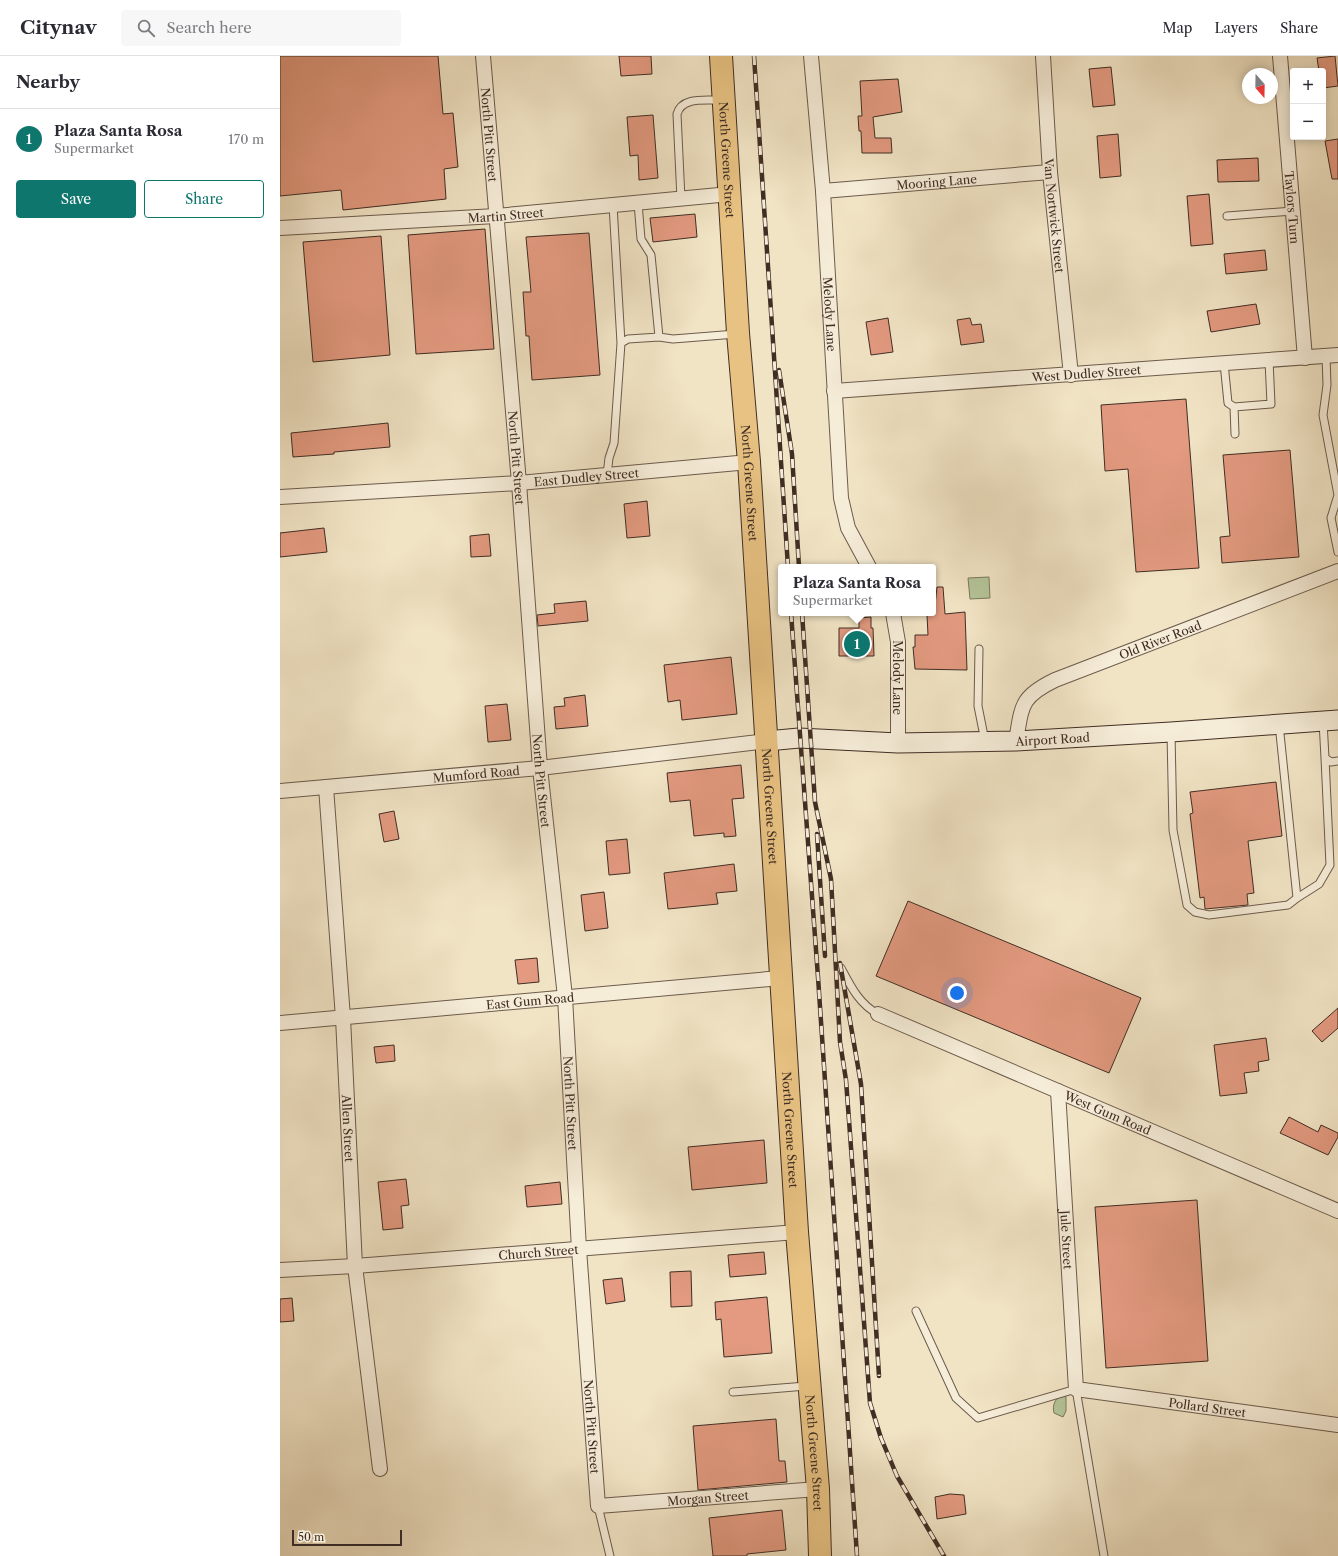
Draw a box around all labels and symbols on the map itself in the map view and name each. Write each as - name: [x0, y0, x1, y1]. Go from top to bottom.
- north arrow: [1242, 68, 1278, 104]
- street label: North Pitt Street: [478, 87, 501, 183]
- street label: North Greene Street: [716, 101, 738, 219]
- street label: Van Nortwick Street: [1042, 157, 1068, 274]
- street label: Taylors Turn: [1282, 170, 1303, 245]
- street label: Mooring Lane: [896, 171, 978, 192]
- street label: Martin Street: [467, 204, 545, 225]
- street label: Melody Lane: [821, 277, 840, 352]
- street label: West Dudley Street: [1030, 362, 1142, 384]
- street label: North Pitt Street: [505, 410, 528, 506]
- street label: North Greene Street: [738, 424, 761, 542]
- street label: East Dudley Street: [533, 465, 640, 489]
- street label: Old River Road: [1117, 617, 1204, 662]
- pin: 1: [844, 629, 870, 659]
- street label: Melody Lane: [891, 640, 906, 715]
- street label: Airport Road: [1014, 729, 1091, 749]
- street label: North Pitt Street: [530, 733, 554, 829]
- street label: North Greene Street: [759, 748, 782, 866]
- street label: Mumford Road: [432, 762, 521, 785]
- your location: [947, 983, 967, 1003]
- street label: East Gum Road: [485, 989, 575, 1012]
- street label: North Pitt Street: [561, 1056, 581, 1151]
- street label: North Greene Street: [780, 1071, 802, 1189]
- street label: West Gum Road: [1061, 1087, 1154, 1138]
- street label: Allen Street: [339, 1093, 357, 1163]
- street label: Jule Street: [1058, 1208, 1076, 1270]
- street label: Church Street: [498, 1241, 580, 1262]
- street label: North Pitt Street: [581, 1379, 603, 1475]
- street label: North Greene Street: [803, 1394, 826, 1512]
- street label: Pollard Street: [1168, 1394, 1248, 1420]
- street label: Morgan Street: [667, 1487, 750, 1508]
- scale bar: [292, 1528, 402, 1547]

